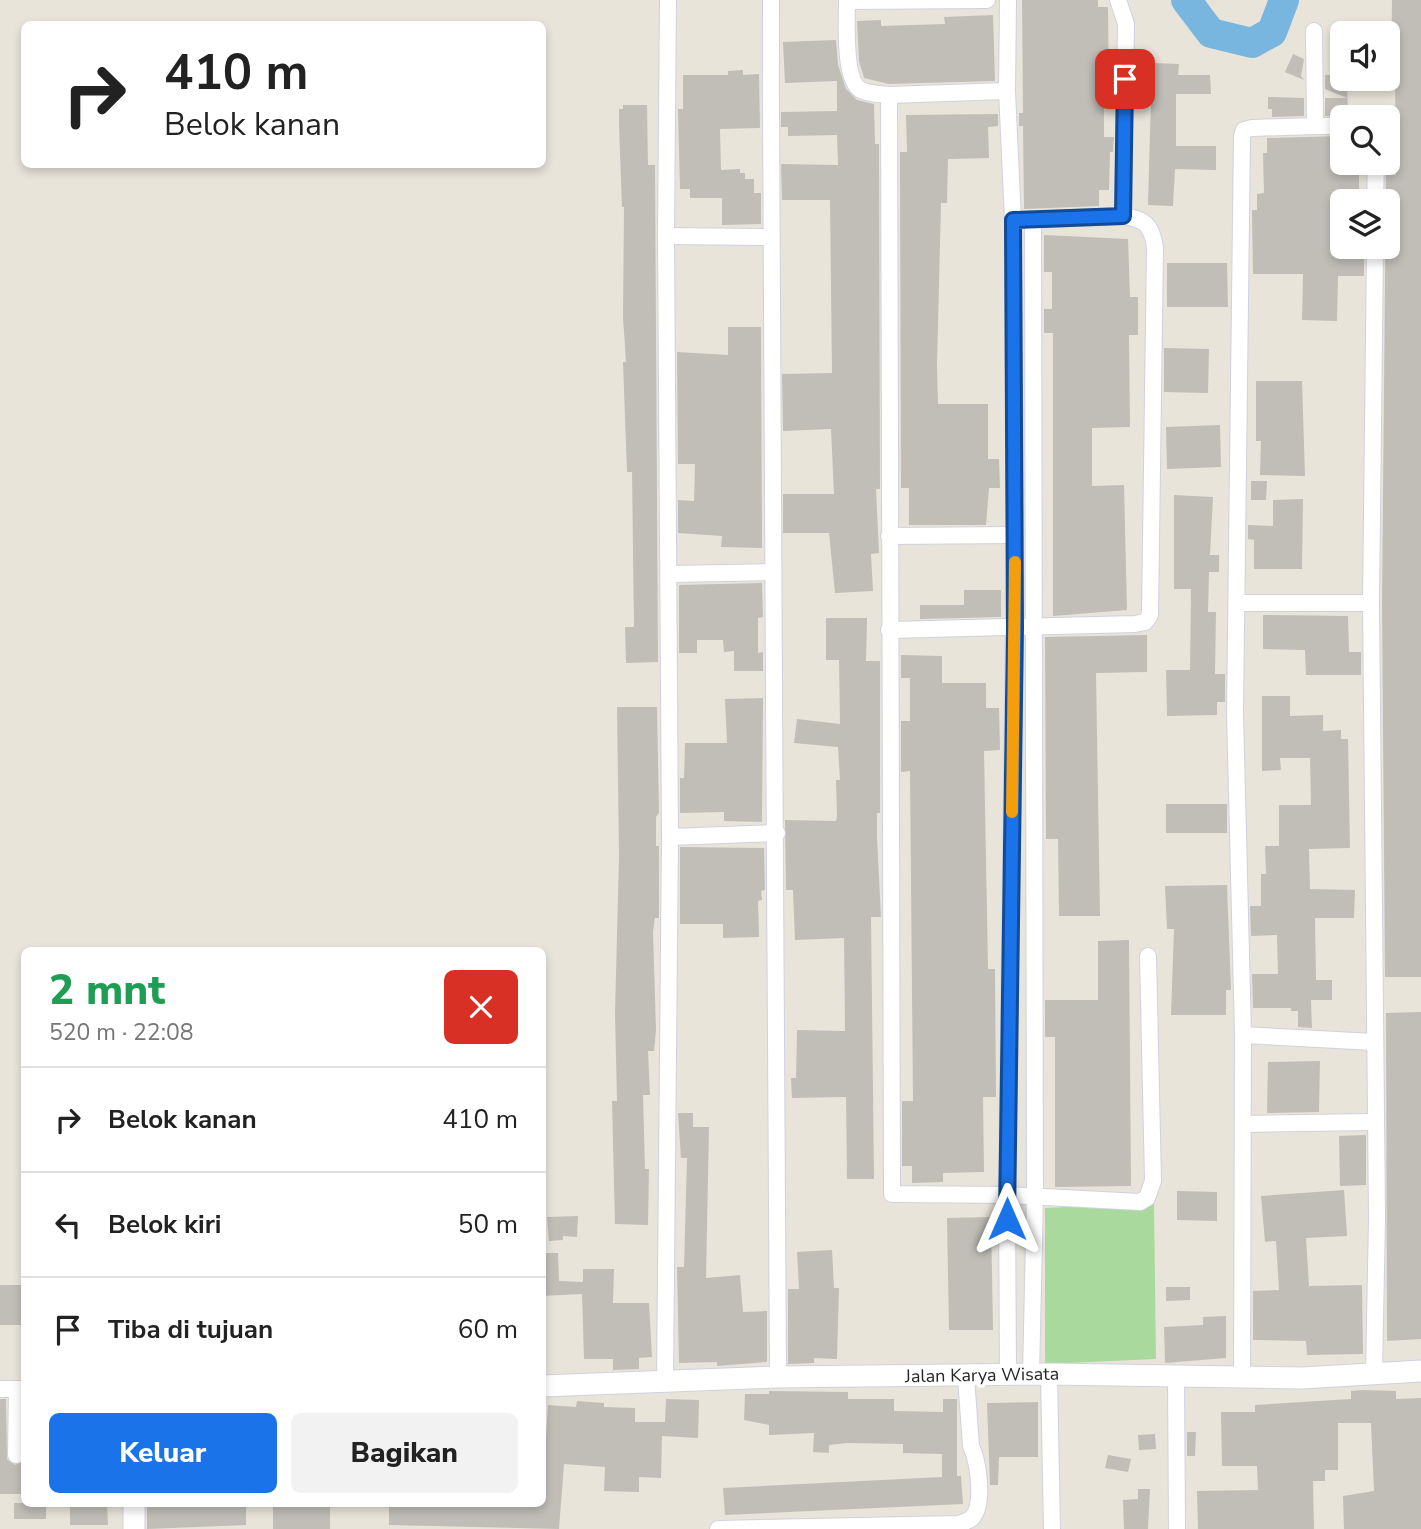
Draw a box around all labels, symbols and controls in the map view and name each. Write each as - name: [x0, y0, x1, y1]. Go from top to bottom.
- map controls: [1330, 21, 1400, 259]
- button: sound: [1330, 21, 1400, 91]
- text: 410 m: [164, 39, 308, 106]
- icon: right: [49, 49, 140, 140]
- pin: [1095, 49, 1155, 109]
- icon: arrive: [1106, 60, 1144, 98]
- text: Belok kanan: [164, 103, 340, 146]
- button: search: [1330, 105, 1400, 175]
- button: layers: [1330, 189, 1400, 259]
- text: 2 mnt: [49, 962, 165, 1019]
- button: close: [444, 970, 518, 1044]
- text: 520 m · 22:08: [49, 1017, 194, 1048]
- icon: right: [49, 1101, 87, 1139]
- text: Belok kanan: [108, 1102, 257, 1137]
- text: 410 m: [442, 1102, 518, 1137]
- position arrow: [970, 1182, 1044, 1256]
- icon: left: [49, 1206, 87, 1244]
- text: Belok kiri: [108, 1207, 221, 1242]
- text: 50 m: [458, 1207, 518, 1242]
- icon: arrive: [49, 1311, 87, 1349]
- text: Tiba di tujuan: [108, 1312, 273, 1347]
- text: 60 m: [458, 1312, 518, 1347]
- street label: Jalan Karya Wisata: [904, 1362, 1059, 1388]
- button: Keluar: [49, 1413, 277, 1493]
- button: Bagikan: [291, 1413, 518, 1493]

